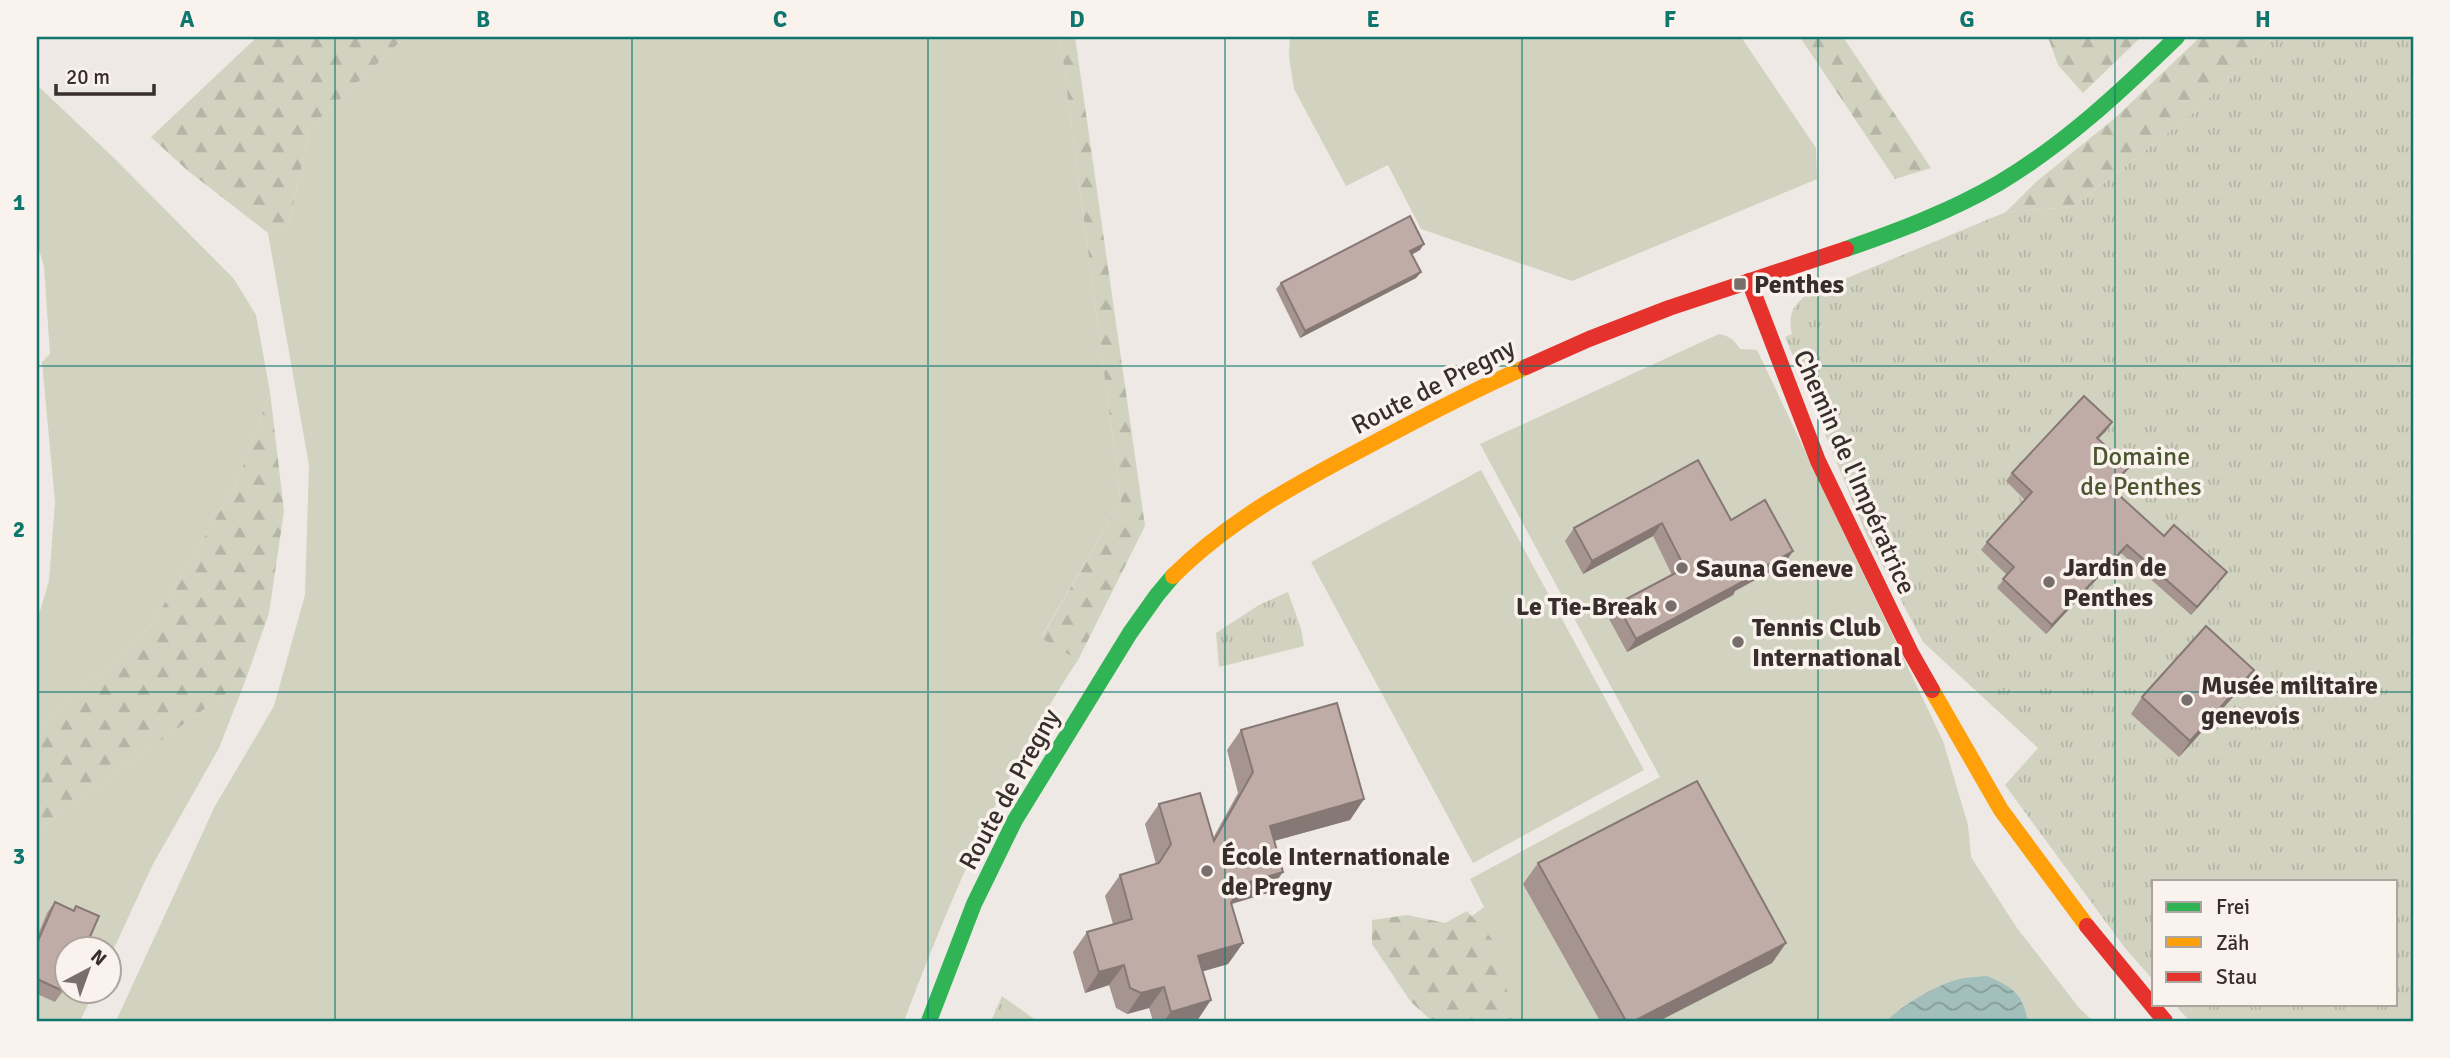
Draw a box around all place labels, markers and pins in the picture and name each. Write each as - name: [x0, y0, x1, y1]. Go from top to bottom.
- place label: Penthes: [1754, 269, 1844, 301]
- marker: Penthes: [1732, 276, 1748, 292]
- place label: Jardin de Penthes: [2063, 552, 2167, 614]
- place label: Sauna Geneve: [1696, 553, 1853, 585]
- marker: Sauna Geneve: [1674, 560, 1690, 576]
- marker: Jardin de Penthes: [2041, 574, 2057, 590]
- place label: Le Tie-Break: [1516, 591, 1657, 623]
- marker: Le Tie-Break: [1663, 598, 1679, 614]
- place label: Tennis Club International: [1752, 612, 1901, 674]
- marker: Tennis Club International: [1730, 634, 1746, 650]
- place label: Musée militaire genevois: [2201, 670, 2378, 732]
- marker: Musée militaire genevois: [2179, 692, 2195, 708]
- place label: École Internationale de Pregny: [1221, 841, 1450, 903]
- marker: École Internationale de Pregny: [1199, 863, 1215, 879]

